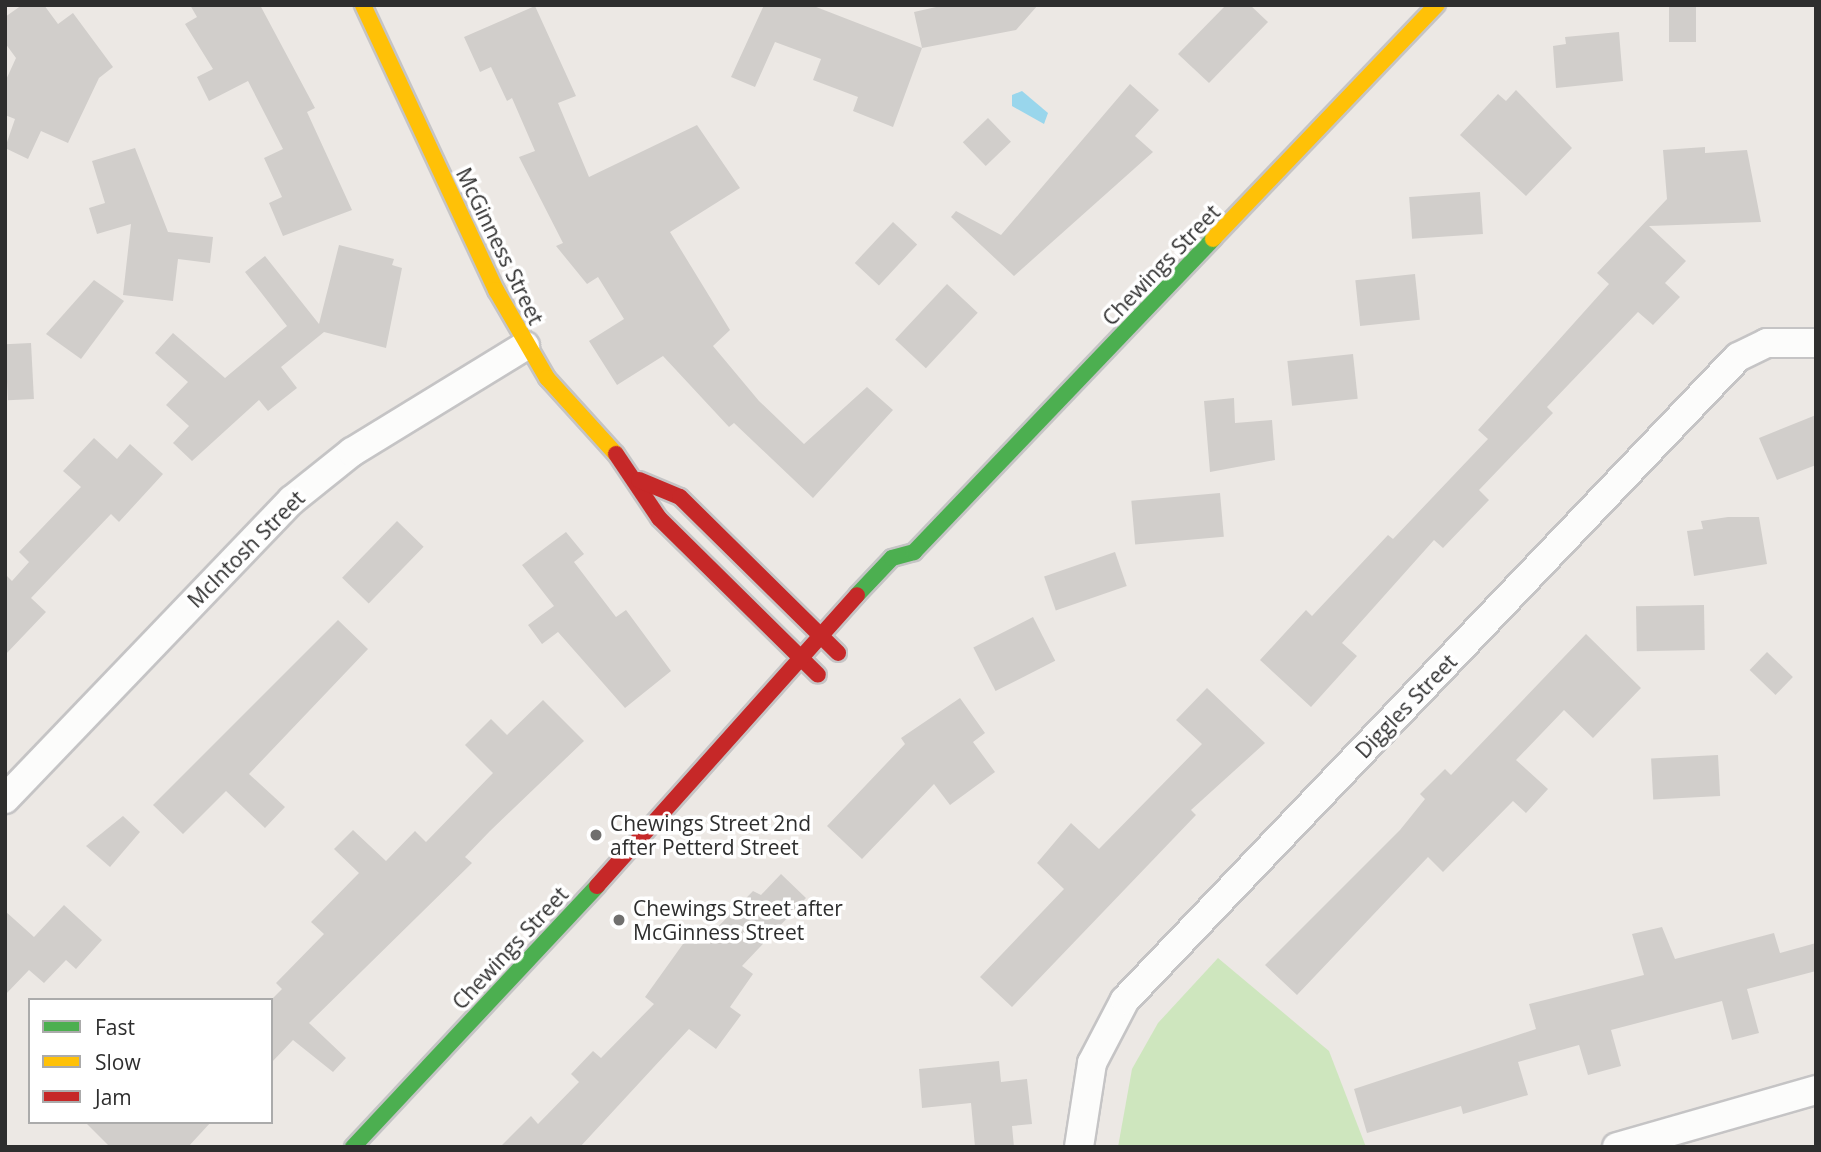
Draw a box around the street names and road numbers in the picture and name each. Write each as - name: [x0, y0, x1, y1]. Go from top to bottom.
- street label: McGinness Street: [451, 164, 549, 328]
- street label: Chewings Street: [1097, 199, 1225, 331]
- street label: McIntosh Street: [182, 485, 310, 613]
- street label: Diggles Street: [1350, 649, 1462, 763]
- street label: Chewings Street: [447, 882, 573, 1014]

